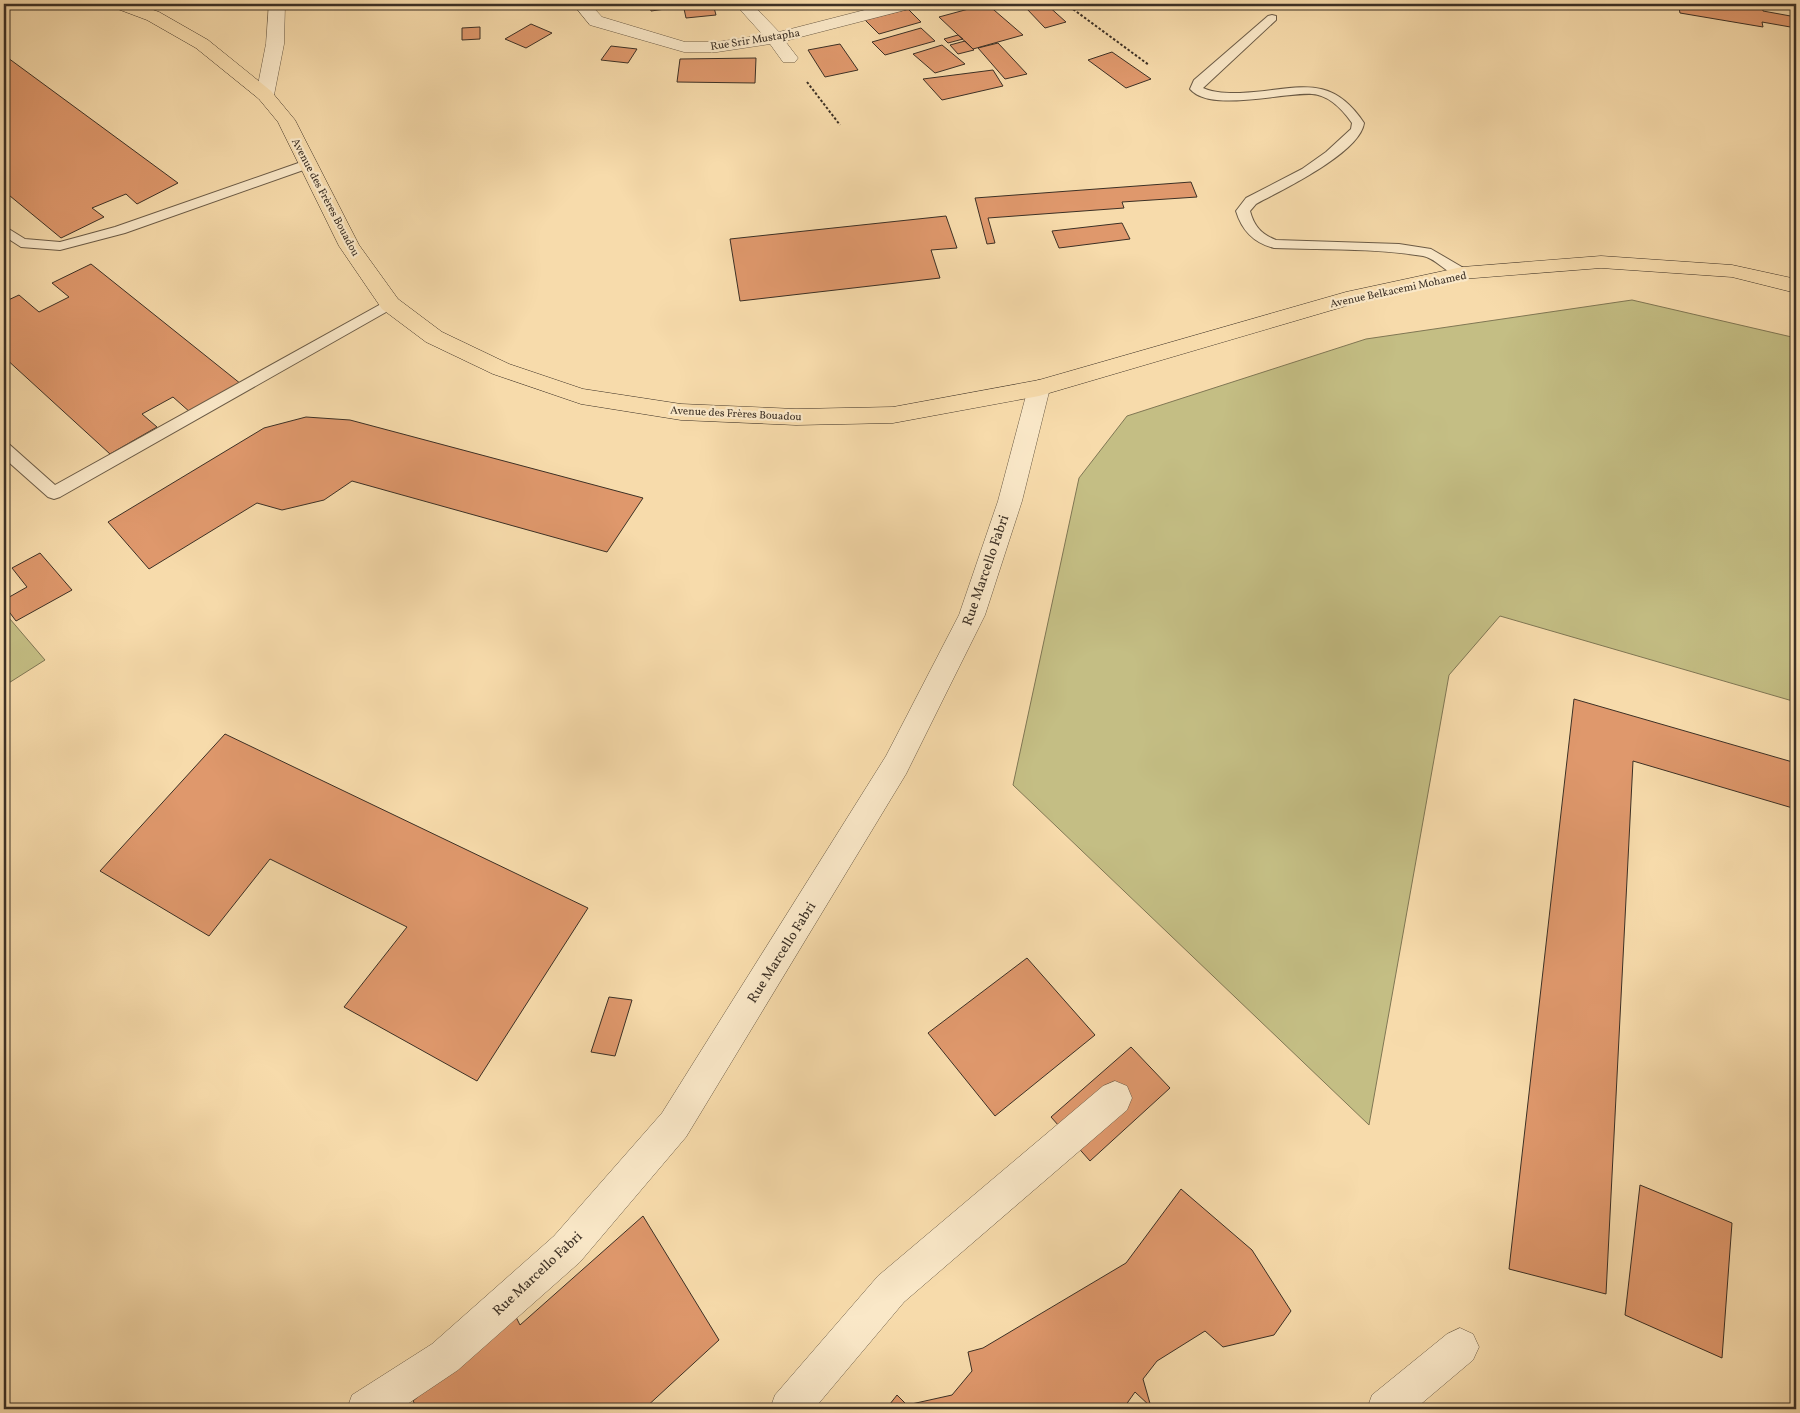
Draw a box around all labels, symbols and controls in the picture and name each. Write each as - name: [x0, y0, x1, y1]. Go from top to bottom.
- street label: Rue Srir Mustapha: [709, 26, 802, 55]
- street label: Avenue des Frères Bouadou: [287, 136, 362, 259]
- street label: Avenue Belkacemi Mohamed: [1329, 269, 1468, 312]
- street label: Avenue des Frères Bouadou: [670, 404, 802, 425]
- street label: Rue Marcello Fabri: [959, 512, 1014, 629]
- street label: Rue Marcello Fabri: [743, 899, 821, 1007]
- street label: Rue Marcello Fabri: [489, 1228, 587, 1321]

